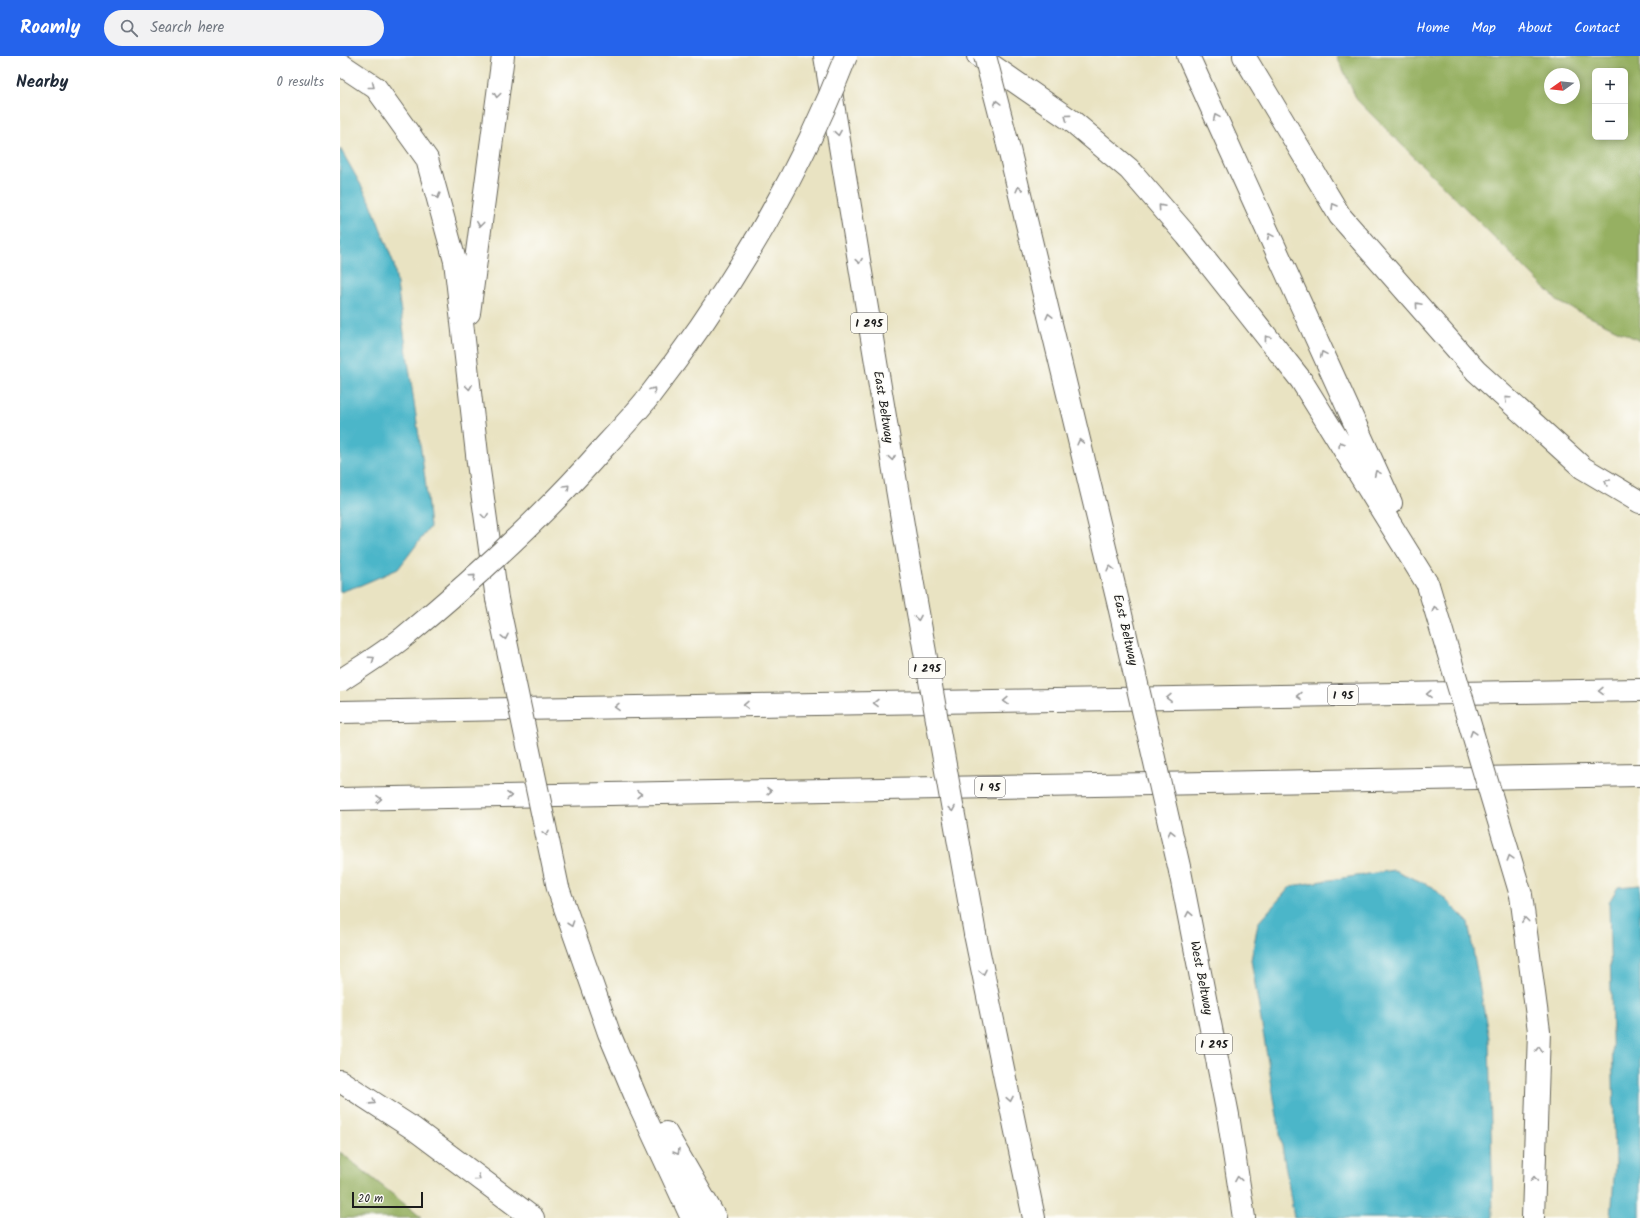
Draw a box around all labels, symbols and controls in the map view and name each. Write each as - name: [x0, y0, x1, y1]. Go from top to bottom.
- search box: [104, 10, 384, 46]
- text: Roamly: [20, 13, 80, 43]
- text: Search here: [150, 16, 224, 40]
- icon: search: [118, 17, 140, 39]
- text: Home: [1416, 17, 1450, 39]
- text: Map: [1472, 17, 1496, 39]
- text: About: [1518, 17, 1552, 39]
- text: Contact: [1574, 17, 1620, 39]
- north arrow: [1544, 68, 1580, 104]
- map controls: [1592, 68, 1628, 140]
- button: +: [1592, 68, 1628, 104]
- text: Nearby: [16, 69, 68, 96]
- text: 0 results: [277, 72, 324, 93]
- one-way arrow: [368, 82, 375, 89]
- one-way arrow: [493, 92, 502, 98]
- one-way arrow: [994, 100, 1002, 106]
- button: −: [1592, 104, 1628, 140]
- one-way arrow: [1213, 114, 1221, 122]
- one-way arrow: [1064, 115, 1071, 122]
- one-way arrow: [833, 130, 841, 136]
- one-way arrow: [1015, 186, 1024, 193]
- one-way arrow: [432, 193, 441, 200]
- one-way arrow: [1332, 203, 1339, 210]
- one-way arrow: [1158, 204, 1166, 212]
- one-way arrow: [476, 220, 485, 227]
- one-way arrow: [1266, 232, 1274, 239]
- one-way arrow: [854, 258, 863, 264]
- one-way arrow: [1416, 302, 1423, 309]
- one-way arrow: [1046, 312, 1054, 319]
- road number: I 295: [851, 313, 887, 333]
- one-way arrow: [1265, 335, 1272, 342]
- one-way arrow: [1320, 351, 1328, 359]
- street label: East Beltway: [867, 369, 899, 445]
- one-way arrow: [464, 384, 473, 390]
- one-way arrow: [648, 388, 655, 395]
- one-way arrow: [1504, 396, 1512, 404]
- one-way arrow: [1076, 439, 1085, 446]
- one-way arrow: [1338, 441, 1345, 448]
- one-way arrow: [887, 455, 895, 461]
- one-way arrow: [1374, 469, 1382, 477]
- one-way arrow: [1604, 479, 1611, 487]
- one-way arrow: [562, 485, 569, 492]
- one-way arrow: [480, 513, 489, 519]
- one-way arrow: [1107, 565, 1115, 572]
- one-way arrow: [468, 575, 476, 582]
- street label: East Beltway: [1107, 592, 1144, 669]
- one-way arrow: [1431, 605, 1440, 612]
- one-way arrow: [914, 615, 922, 621]
- one-way arrow: [501, 634, 509, 641]
- one-way arrow: [368, 656, 375, 664]
- road number: I 295: [909, 658, 945, 678]
- road number: I 95: [1328, 685, 1358, 705]
- one-way arrow: [1598, 686, 1604, 695]
- one-way arrow: [1426, 689, 1432, 698]
- one-way arrow: [1296, 692, 1302, 700]
- one-way arrow: [1166, 694, 1172, 702]
- one-way arrow: [1003, 697, 1009, 705]
- one-way arrow: [873, 699, 879, 707]
- one-way arrow: [743, 701, 749, 709]
- one-way arrow: [614, 703, 620, 712]
- one-way arrow: [1469, 730, 1478, 737]
- road number: I 95: [975, 777, 1005, 797]
- one-way arrow: [766, 787, 772, 795]
- one-way arrow: [636, 790, 642, 798]
- one-way arrow: [506, 792, 512, 800]
- one-way arrow: [376, 794, 382, 803]
- one-way arrow: [947, 806, 956, 812]
- one-way arrow: [542, 830, 550, 836]
- one-way arrow: [1168, 830, 1176, 836]
- one-way arrow: [1506, 854, 1515, 861]
- one-way arrow: [1185, 911, 1193, 917]
- one-way arrow: [1521, 917, 1530, 923]
- one-way arrow: [566, 921, 574, 928]
- street label: West Beltway: [1184, 939, 1219, 1018]
- one-way arrow: [978, 969, 986, 975]
- road number: I 295: [1196, 1034, 1232, 1054]
- one-way arrow: [1534, 1046, 1543, 1052]
- one-way arrow: [1005, 1096, 1014, 1103]
- one-way arrow: [368, 1097, 375, 1104]
- one-way arrow: [673, 1148, 680, 1155]
- one-way arrow: [474, 1173, 481, 1180]
- one-way arrow: [1234, 1176, 1243, 1183]
- one-way arrow: [1530, 1176, 1539, 1182]
- scale bar: [352, 1190, 423, 1209]
- text: 20 m: [358, 1190, 383, 1208]

